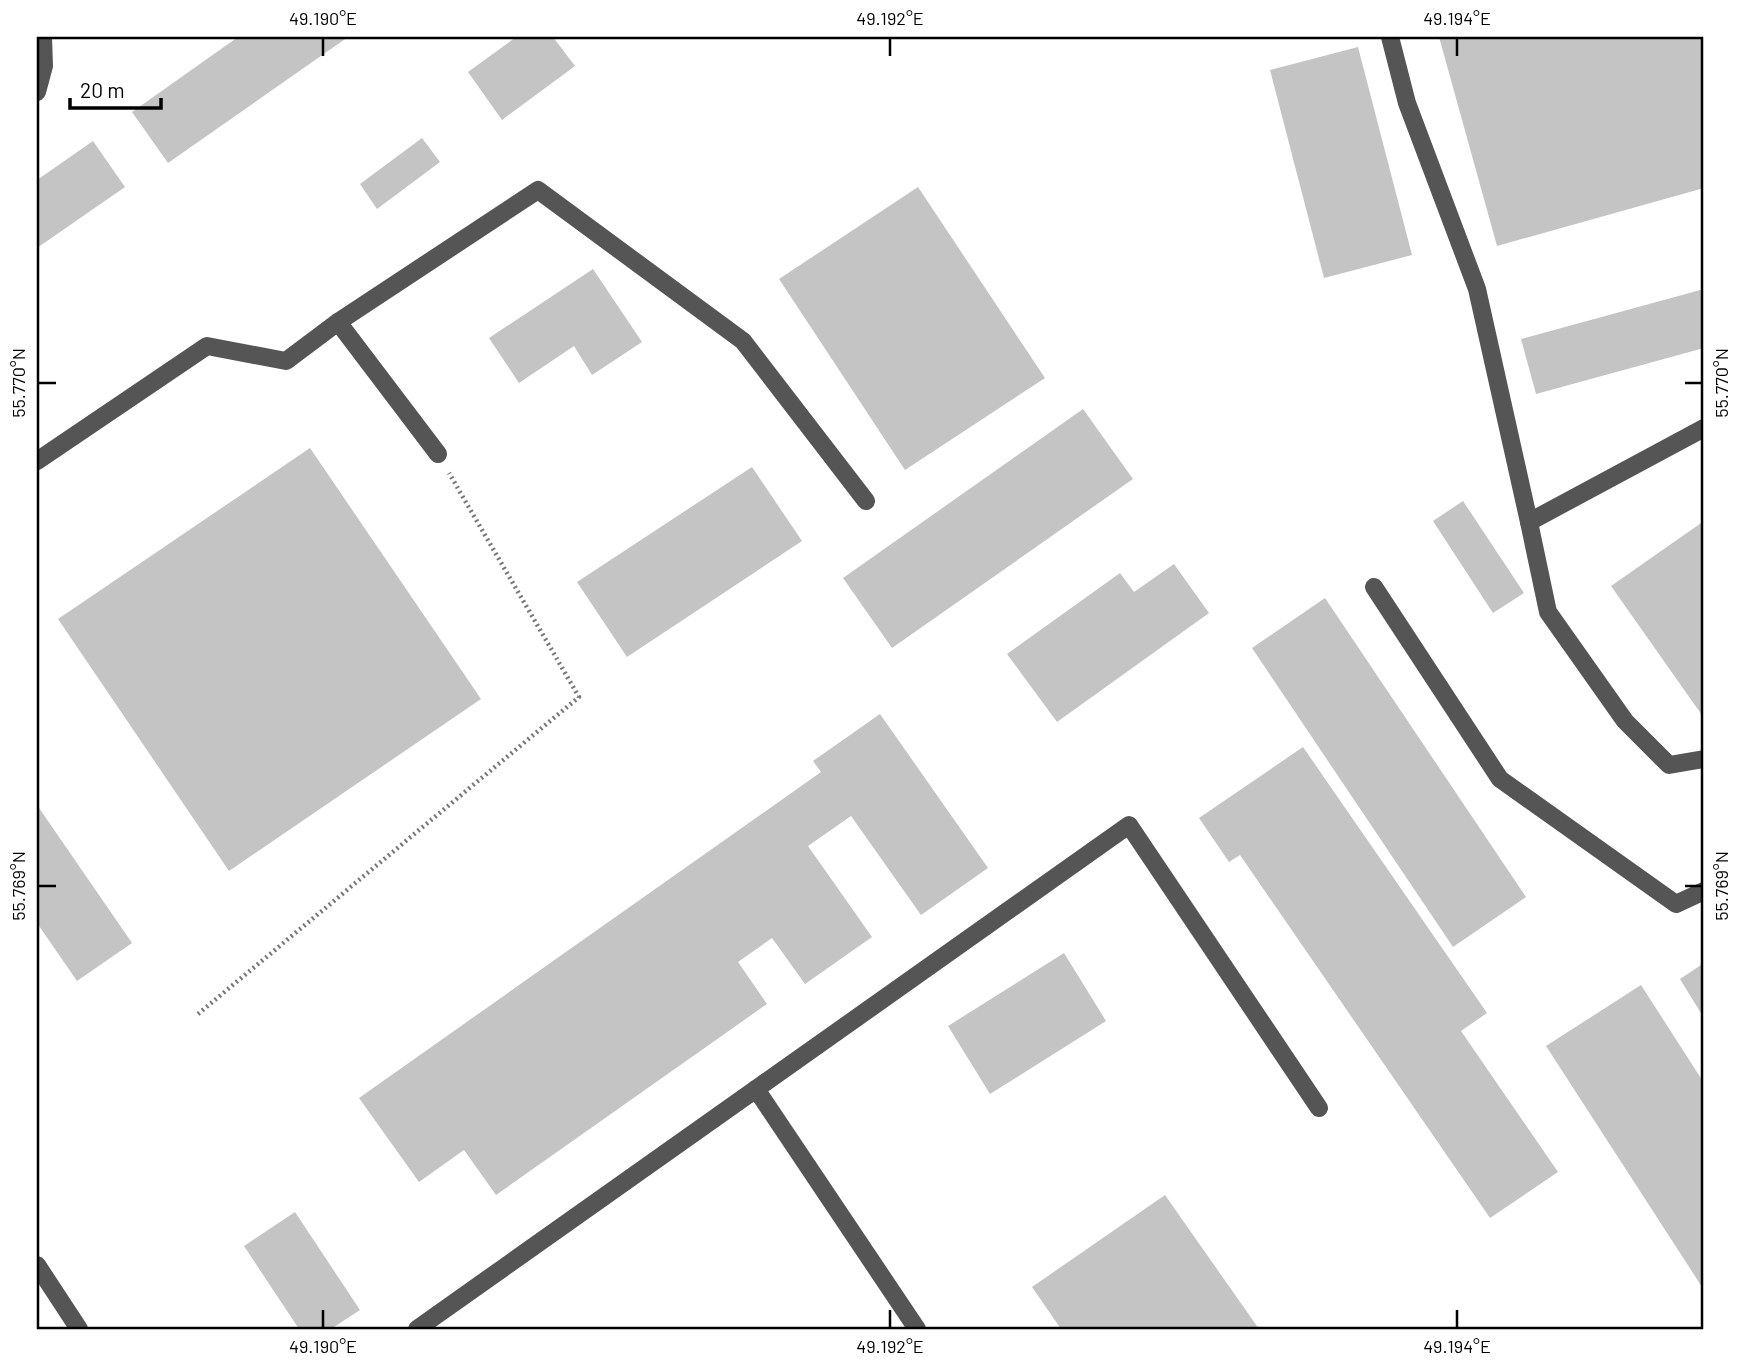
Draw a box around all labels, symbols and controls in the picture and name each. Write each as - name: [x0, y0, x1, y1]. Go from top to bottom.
- text: 49.190°E: [289, 7, 357, 29]
- text: 49.192°E: [856, 7, 924, 29]
- text: 49.194°E: [1423, 7, 1491, 29]
- scale bar: [70, 66, 161, 110]
- text: 20 m: [80, 77, 125, 102]
- text: 55.770°N: [7, 348, 29, 418]
- text: 55.770°N: [1710, 348, 1732, 418]
- text: 55.769°N: [7, 851, 29, 921]
- text: 55.769°N: [1710, 851, 1732, 921]
- text: 49.190°E: [289, 1335, 357, 1357]
- text: 49.192°E: [856, 1335, 924, 1357]
- text: 49.194°E: [1423, 1335, 1491, 1357]

